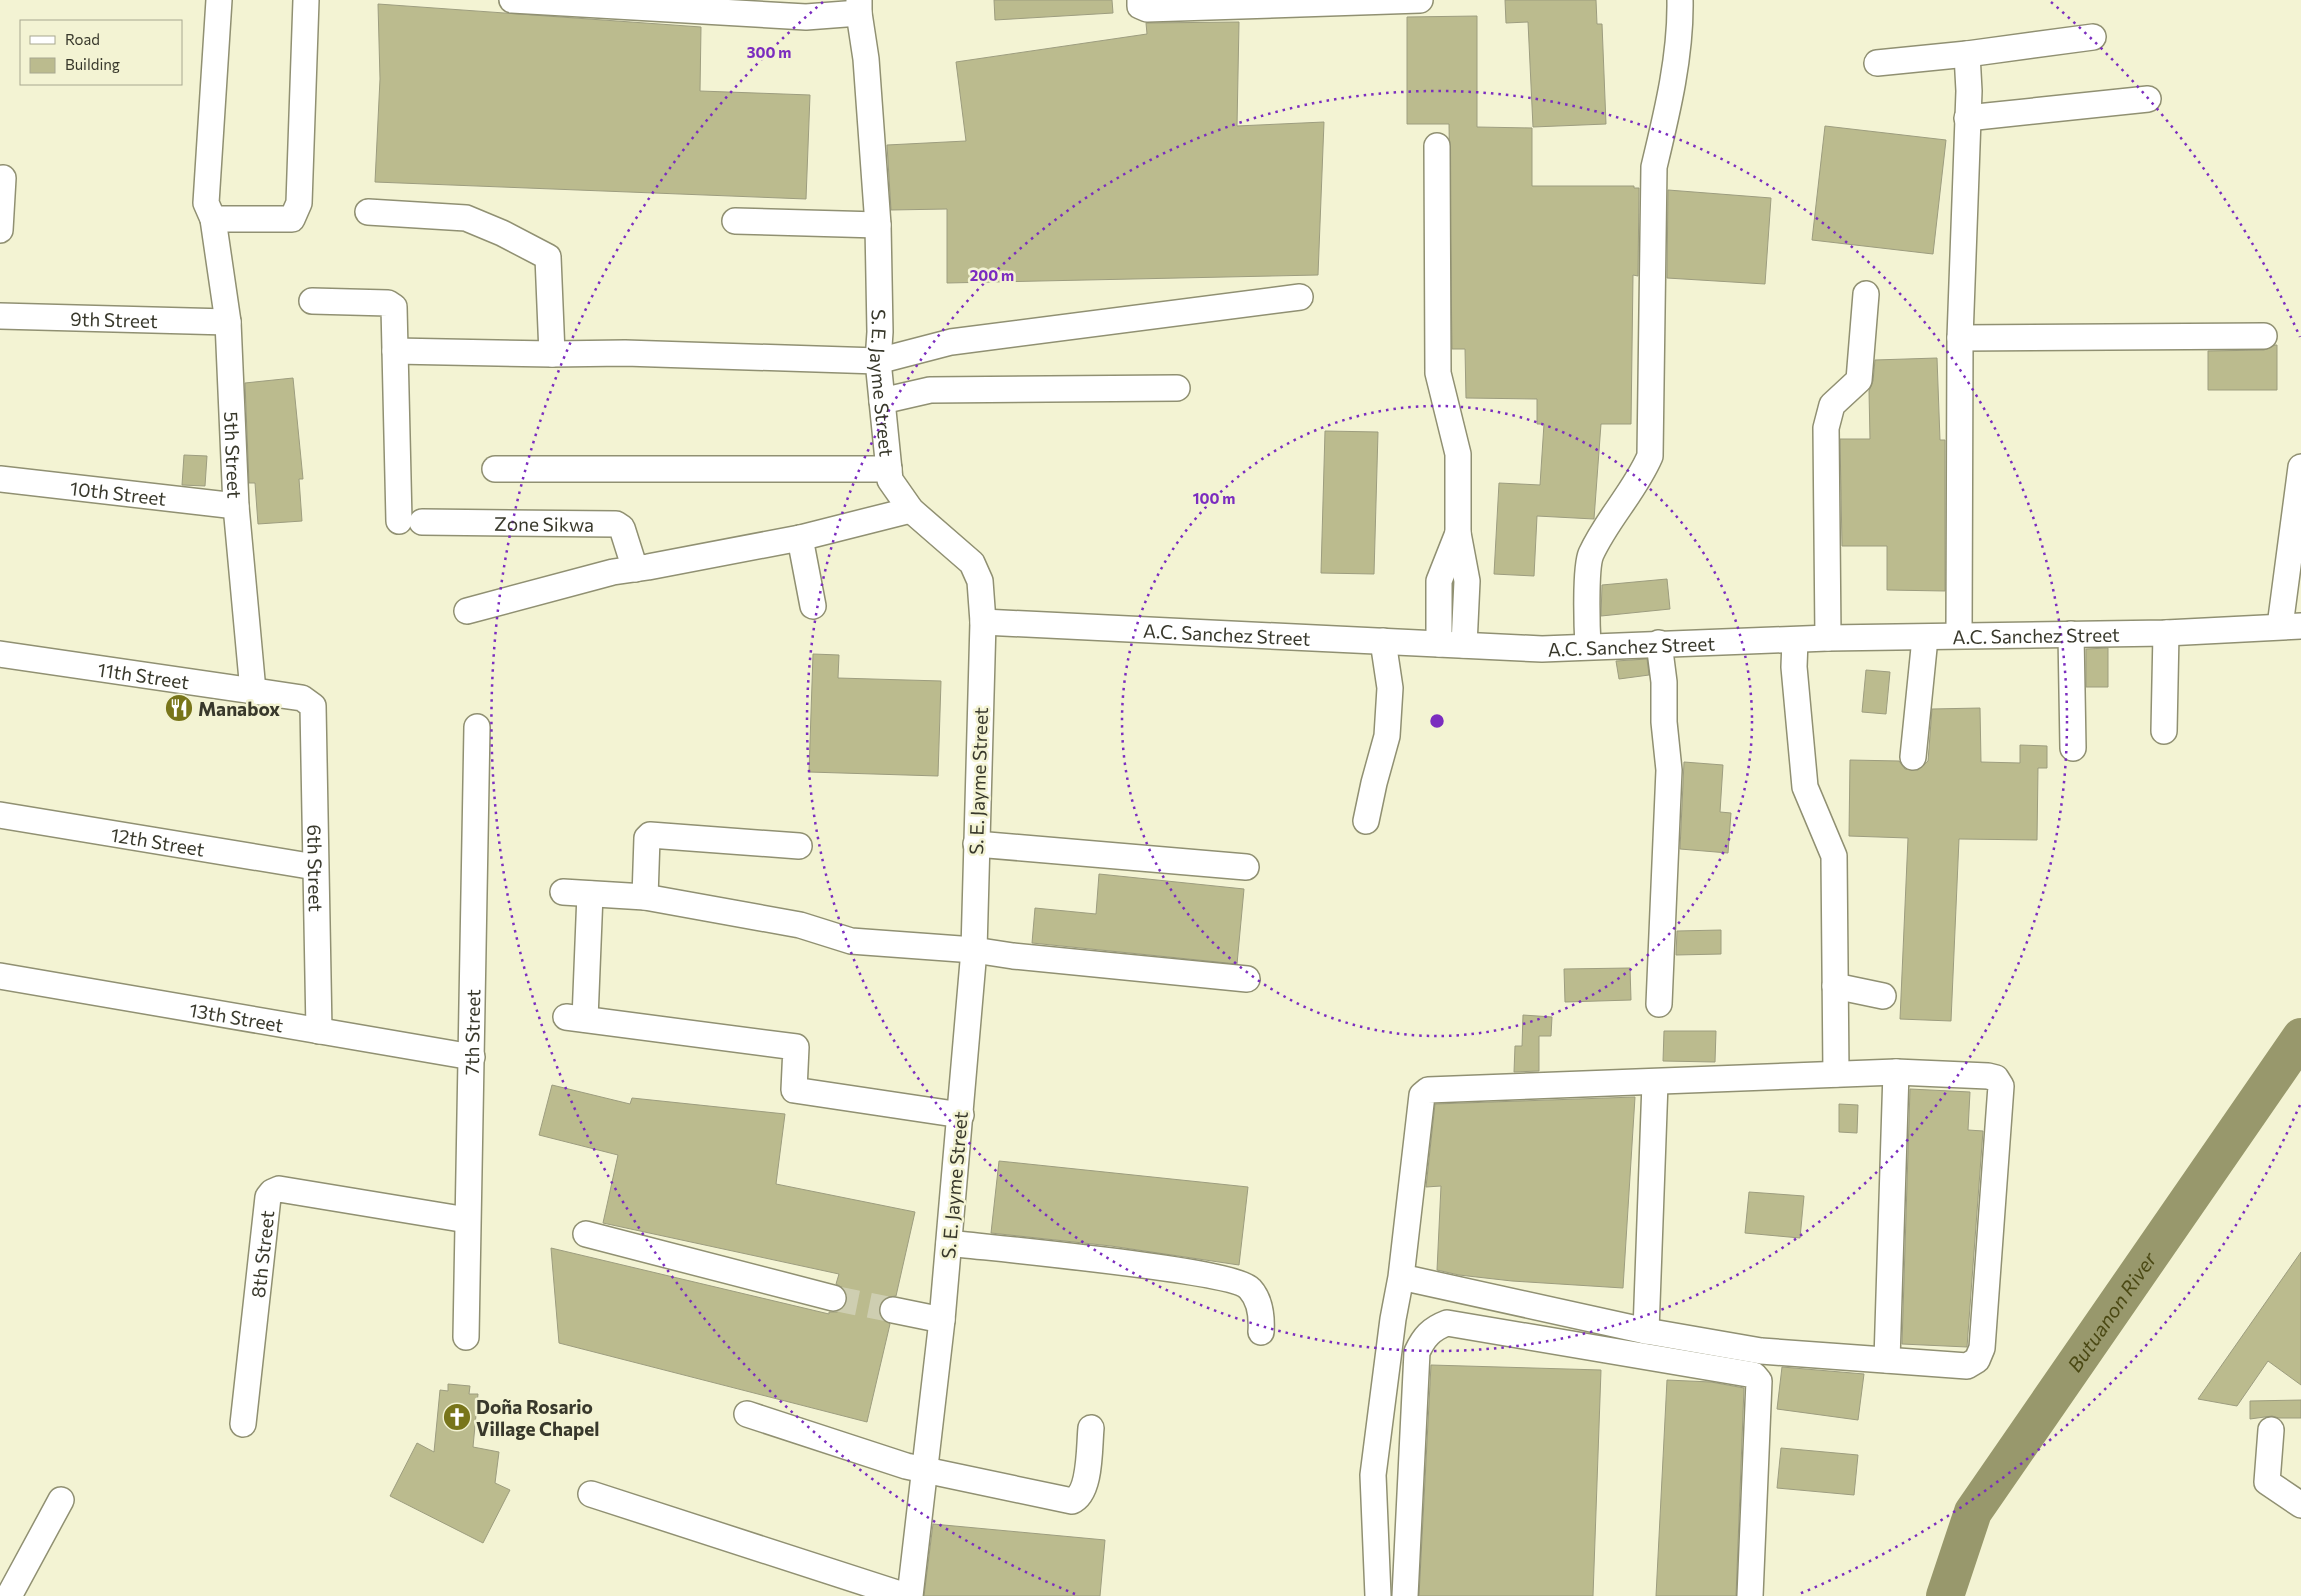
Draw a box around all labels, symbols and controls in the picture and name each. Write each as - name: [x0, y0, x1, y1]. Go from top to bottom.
- legend: [20, 20, 182, 85]
- text: Road: [65, 30, 100, 48]
- text: 300 m: [747, 43, 791, 61]
- text: Building: [65, 55, 120, 73]
- text: 200 m: [970, 266, 1014, 284]
- street label: 9th Street: [70, 306, 158, 332]
- street label: S. E. Jayme Street: [866, 309, 899, 458]
- street label: 5th Street: [220, 411, 247, 499]
- street label: 10th Street: [69, 476, 168, 509]
- text: 100 m: [1193, 489, 1235, 507]
- street label: Zone Sikwa: [494, 511, 594, 535]
- street label: A.C. Sanchez Street: [1143, 618, 1311, 649]
- street label: A.C. Sanchez Street: [1952, 622, 2120, 648]
- street label: A.C. Sanchez Street: [1547, 631, 1716, 660]
- street label: 11th Street: [96, 657, 191, 693]
- restaurant icon: Manabox: [164, 693, 194, 723]
- place label: Manabox: [198, 697, 280, 720]
- street label: S. E. Jayme Street: [964, 707, 992, 855]
- centre of rings: [1428, 712, 1446, 730]
- street label: 12th Street: [109, 822, 207, 860]
- street label: 6th Street: [304, 824, 328, 912]
- street label: 7th Street: [459, 989, 484, 1075]
- street label: 13th Street: [188, 997, 286, 1036]
- street label: S. E. Jayme Street: [936, 1110, 972, 1260]
- street label: 8th Street: [245, 1209, 278, 1299]
- water label: Butuanon River: [2062, 1246, 2162, 1376]
- place label: Doña Rosario Village Chapel: [476, 1395, 599, 1440]
- church icon: Doña Rosario Village Chapel: [442, 1402, 472, 1432]

